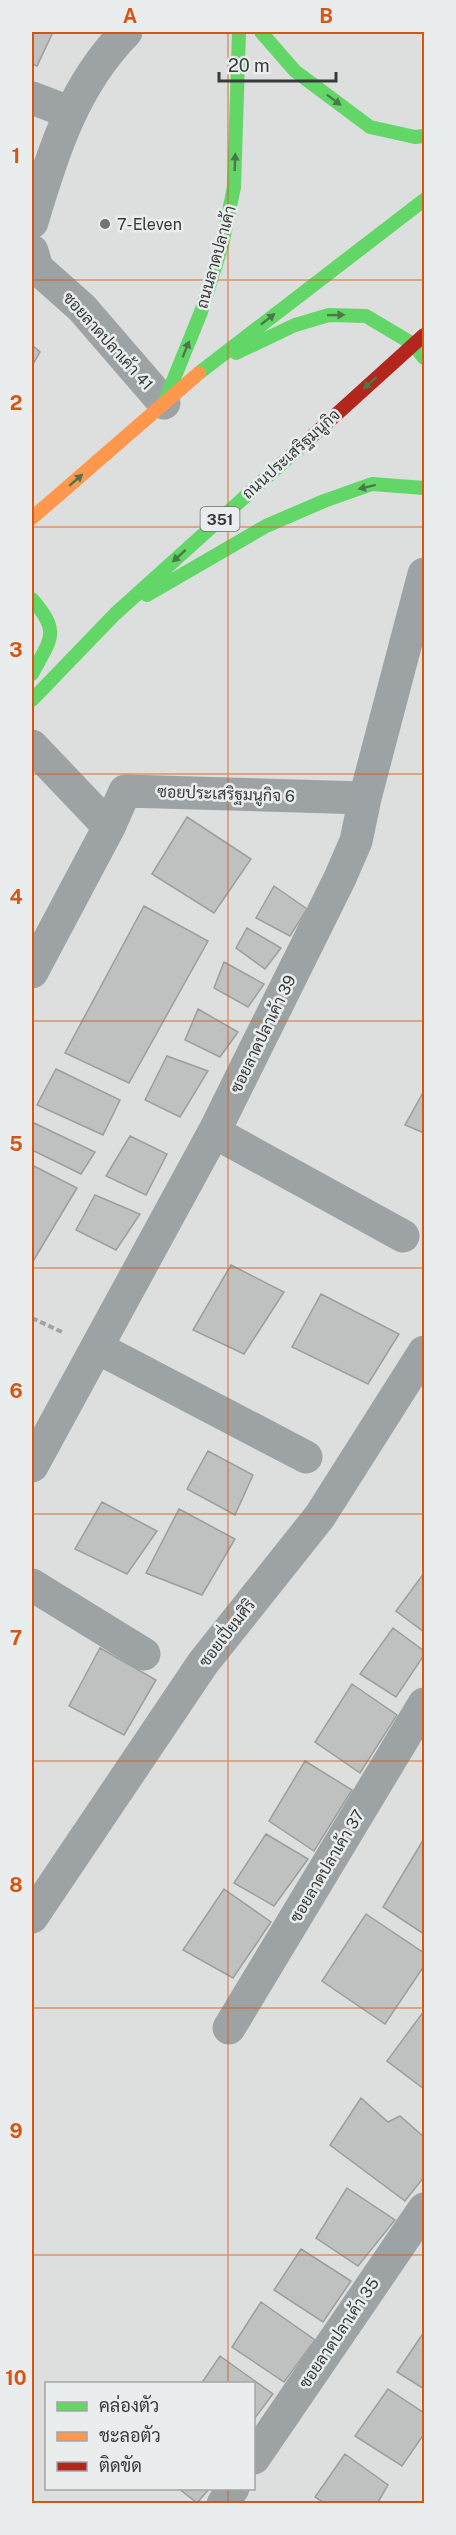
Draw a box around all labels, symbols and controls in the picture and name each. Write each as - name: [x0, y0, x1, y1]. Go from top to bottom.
- text: A: [123, 4, 137, 28]
- text: B: [319, 4, 333, 28]
- scale bar: [219, 45, 336, 83]
- text: 20 m: [228, 55, 270, 76]
- one-way arrow: [326, 94, 341, 106]
- text: 1: [12, 144, 20, 168]
- one-way arrow: [231, 152, 240, 171]
- street label: ถนนลาดปลาเค้า: [191, 203, 240, 311]
- place label: 7-Eleven: [117, 215, 182, 234]
- marker: 7-Eleven: [98, 217, 112, 231]
- street label: ซอยลาดปลาเค้า 41: [59, 287, 158, 394]
- one-way arrow: [327, 311, 346, 320]
- one-way arrow: [260, 313, 276, 326]
- one-way arrow: [182, 340, 191, 358]
- one-way arrow: [363, 376, 378, 389]
- text: 2: [10, 391, 22, 415]
- street label: ถนนประเสริฐมนูกิจ: [238, 405, 345, 504]
- one-way arrow: [68, 473, 84, 486]
- one-way arrow: [358, 482, 376, 492]
- road number: 351: [200, 507, 240, 531]
- one-way arrow: [171, 549, 186, 563]
- text: 3: [9, 638, 23, 662]
- street label: ซอยประเสริฐมนูกิจ 6: [157, 782, 295, 808]
- text: 4: [9, 885, 23, 909]
- street label: ซอยลาดปลาเค้า 39: [225, 972, 300, 1096]
- text: 5: [9, 1132, 23, 1156]
- text: 6: [9, 1379, 23, 1403]
- street label: ซอยเปี่ยมศิริ: [191, 1592, 259, 1670]
- text: 7: [10, 1626, 22, 1650]
- street label: ซอยลาดปลาเค้า 37: [285, 1806, 368, 1926]
- text: 8: [9, 1873, 23, 1897]
- text: 9: [9, 2119, 23, 2143]
- street label: ซอยลาดปลาเค้า 35: [294, 2274, 383, 2392]
- text: 10: [5, 2366, 27, 2390]
- legend: [45, 2382, 255, 2490]
- text: คล่องตัว: [99, 2394, 159, 2416]
- text: ชะลอตัว: [99, 2425, 161, 2446]
- text: ติดขัด: [99, 2455, 142, 2476]

